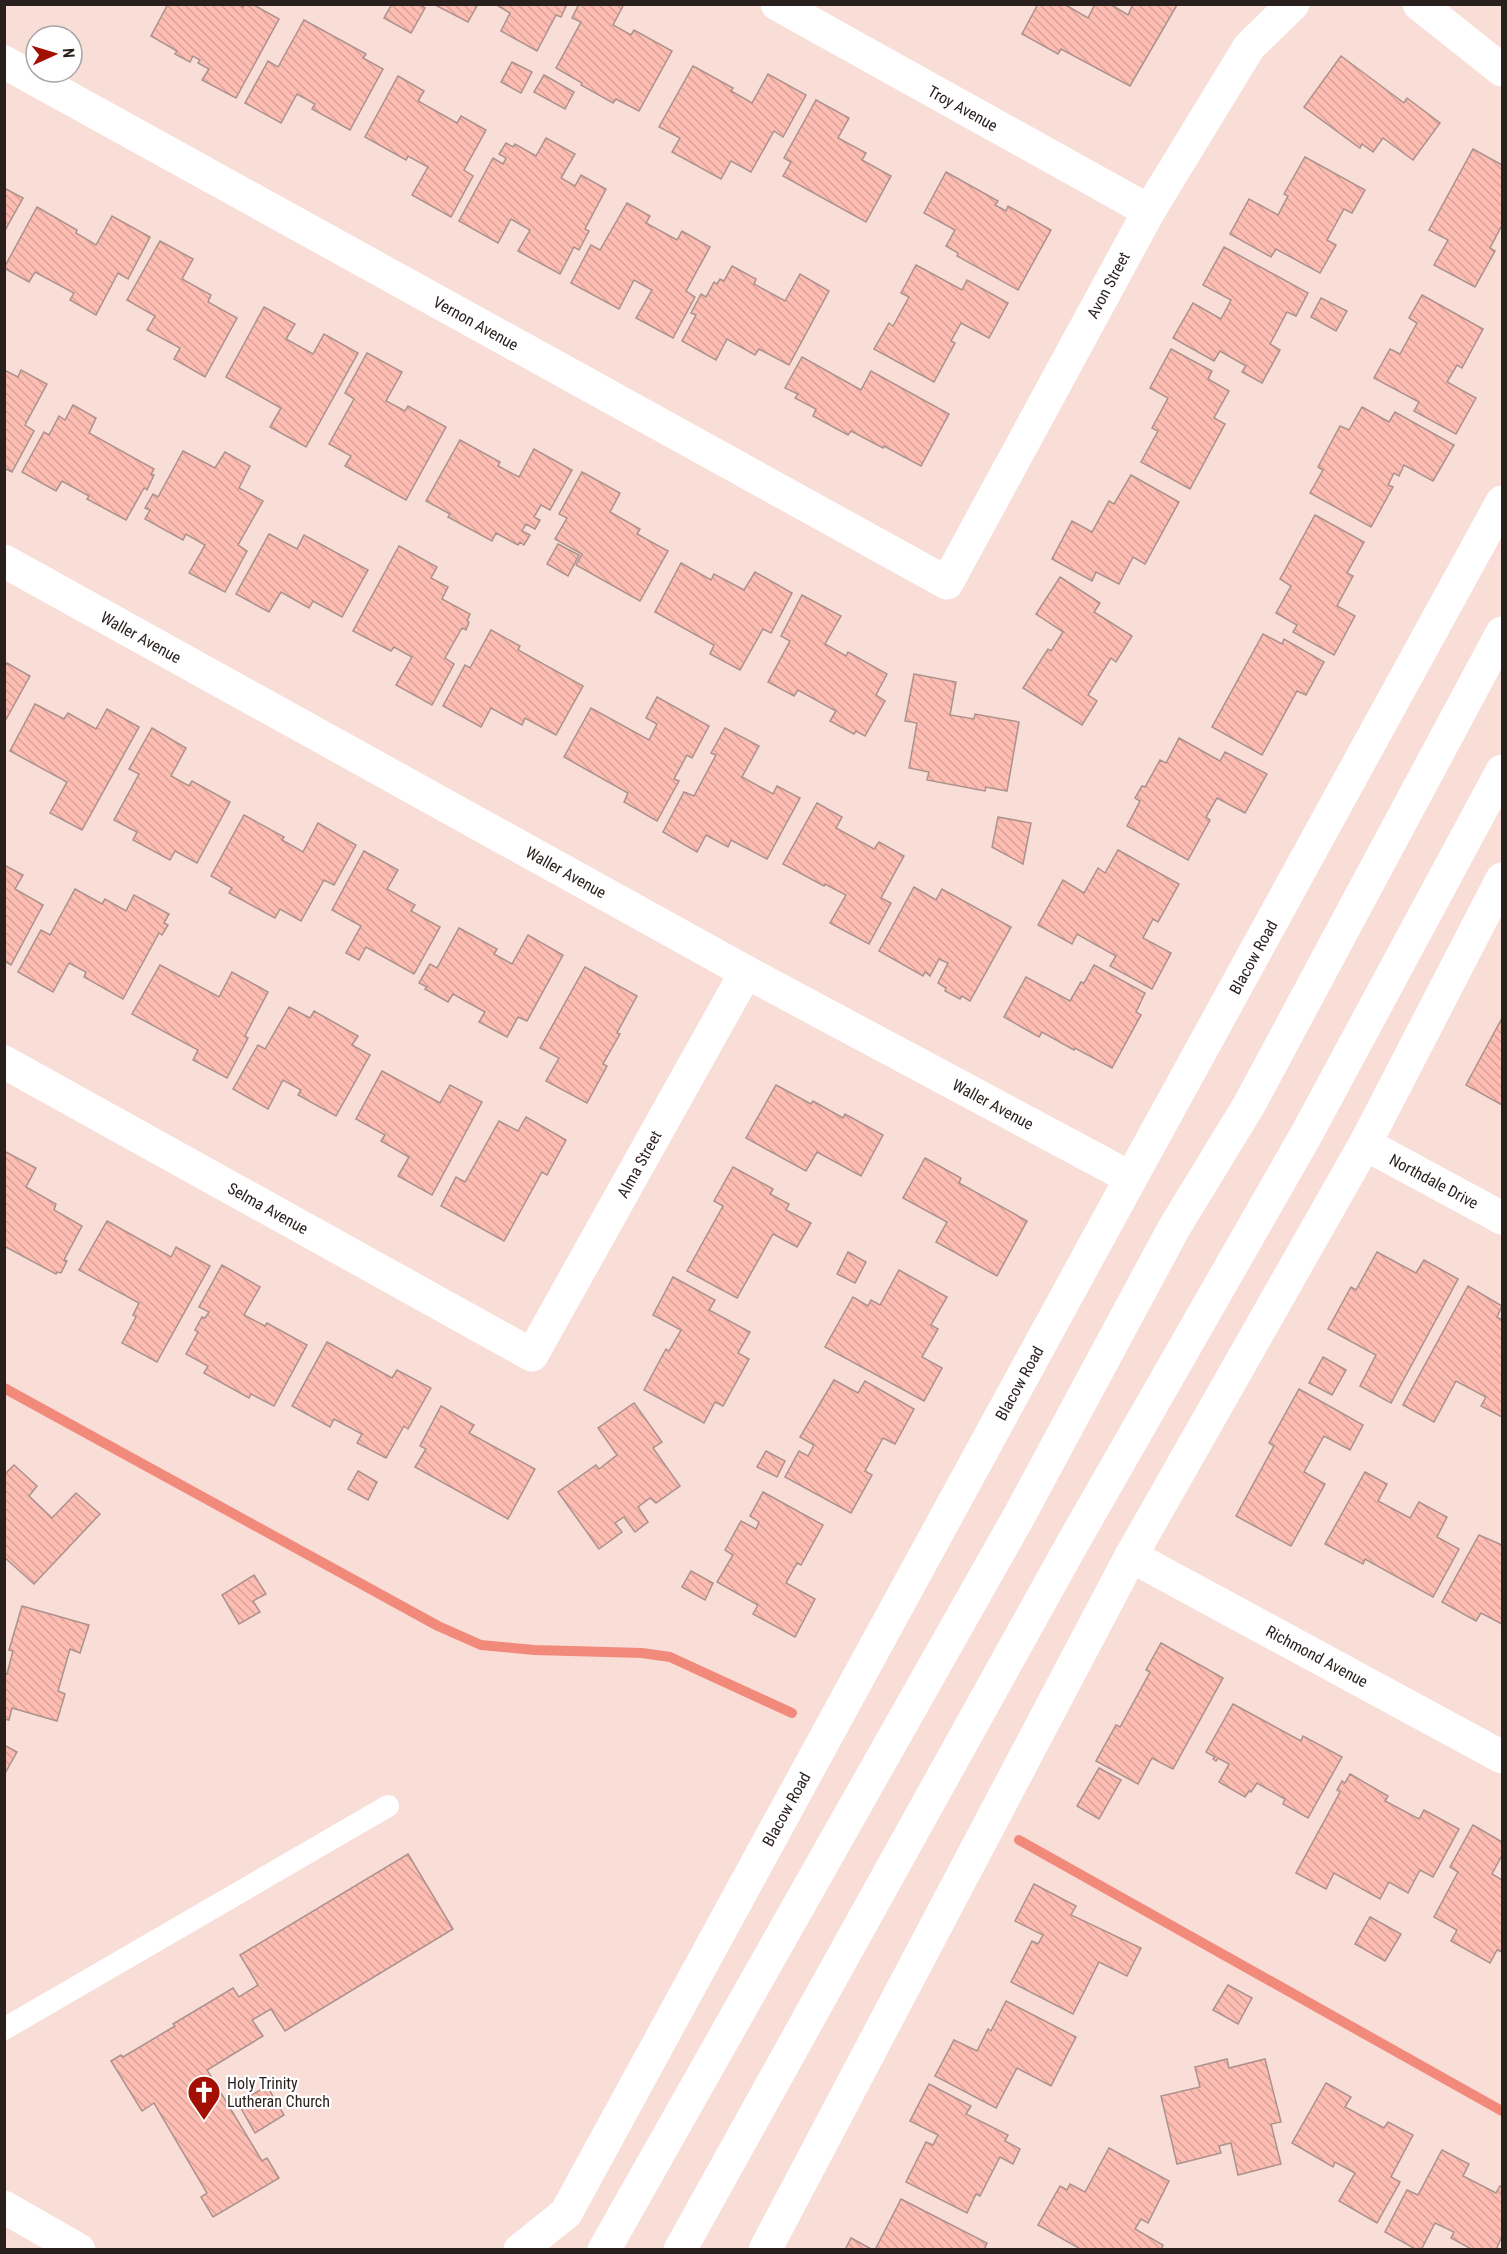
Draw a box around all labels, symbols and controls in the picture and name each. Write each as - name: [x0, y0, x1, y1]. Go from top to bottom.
- north arrow: [24, 24, 84, 84]
- text: N: [59, 47, 78, 59]
- street label: Troy Avenue: [925, 82, 1001, 135]
- street label: Avon Street: [1083, 249, 1134, 322]
- street label: Vernon Avenue: [430, 292, 522, 355]
- street label: Waller Avenue: [97, 608, 184, 667]
- street label: Waller Avenue: [522, 843, 609, 902]
- street label: Blacow Road: [1225, 917, 1282, 998]
- street label: Waller Avenue: [949, 1075, 1037, 1134]
- street label: Alma Street: [613, 1127, 666, 1201]
- street label: Northdale Drive: [1386, 1150, 1482, 1213]
- street label: Selma Avenue: [224, 1179, 311, 1238]
- street label: Blacow Road: [991, 1343, 1048, 1424]
- street label: Richmond Avenue: [1263, 1622, 1371, 1691]
- street label: Blacow Road: [758, 1769, 815, 1850]
- church icon: Holy Trinity Lutheran Church: [186, 2074, 222, 2121]
- place label: Holy Trinity Lutheran Church: [227, 2074, 330, 2111]

